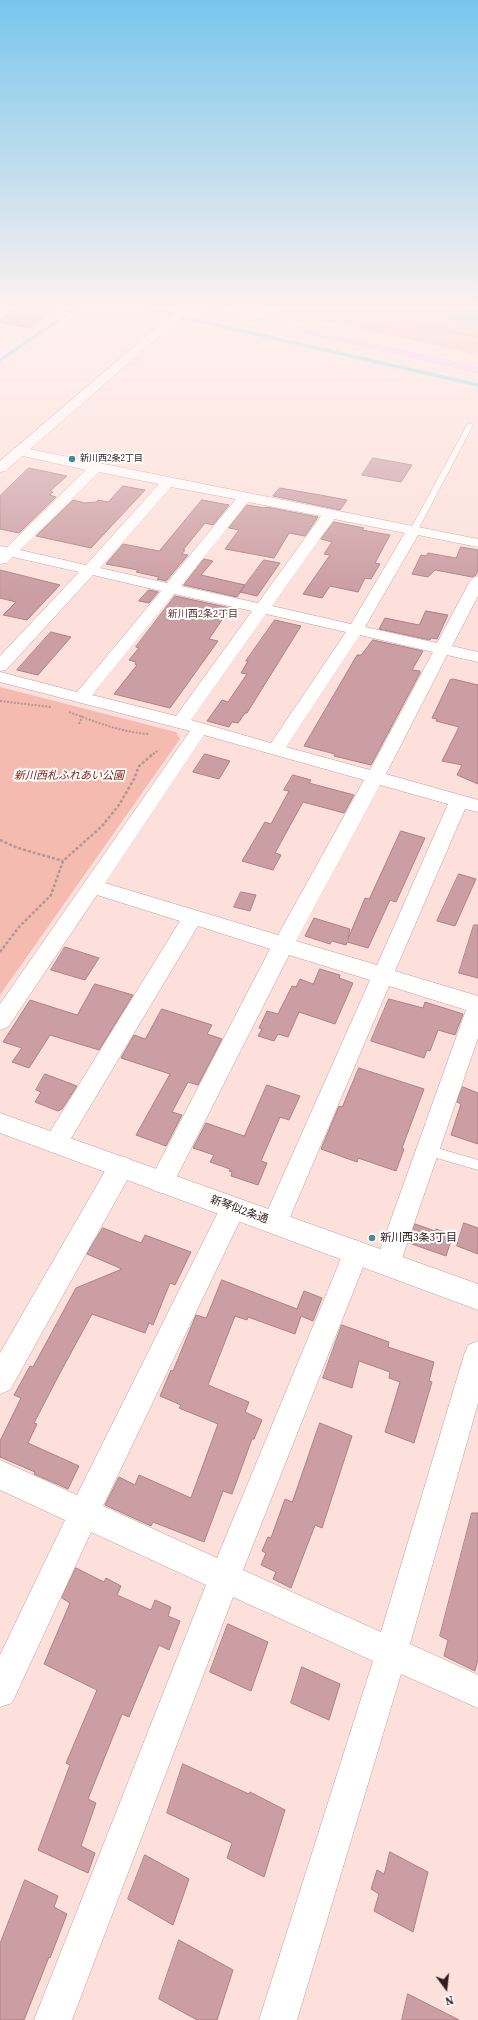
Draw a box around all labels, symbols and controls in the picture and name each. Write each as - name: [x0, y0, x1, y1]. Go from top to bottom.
- marker: 新川西2条2丁目: [67, 454, 77, 464]
- place label: 新川西2条2丁目: [80, 454, 143, 464]
- district label: 新川西2条2丁目: [168, 608, 238, 620]
- park label: 新川西札ふれあい公園: [14, 769, 124, 783]
- street label: 新琴似2条通: [208, 1193, 270, 1227]
- place label: 新川西3条3丁目: [380, 1231, 457, 1245]
- marker: 新川西3条3丁目: [367, 1233, 377, 1243]
- north arrow: [426, 1968, 466, 2008]
- text: N: [443, 1992, 455, 2008]

